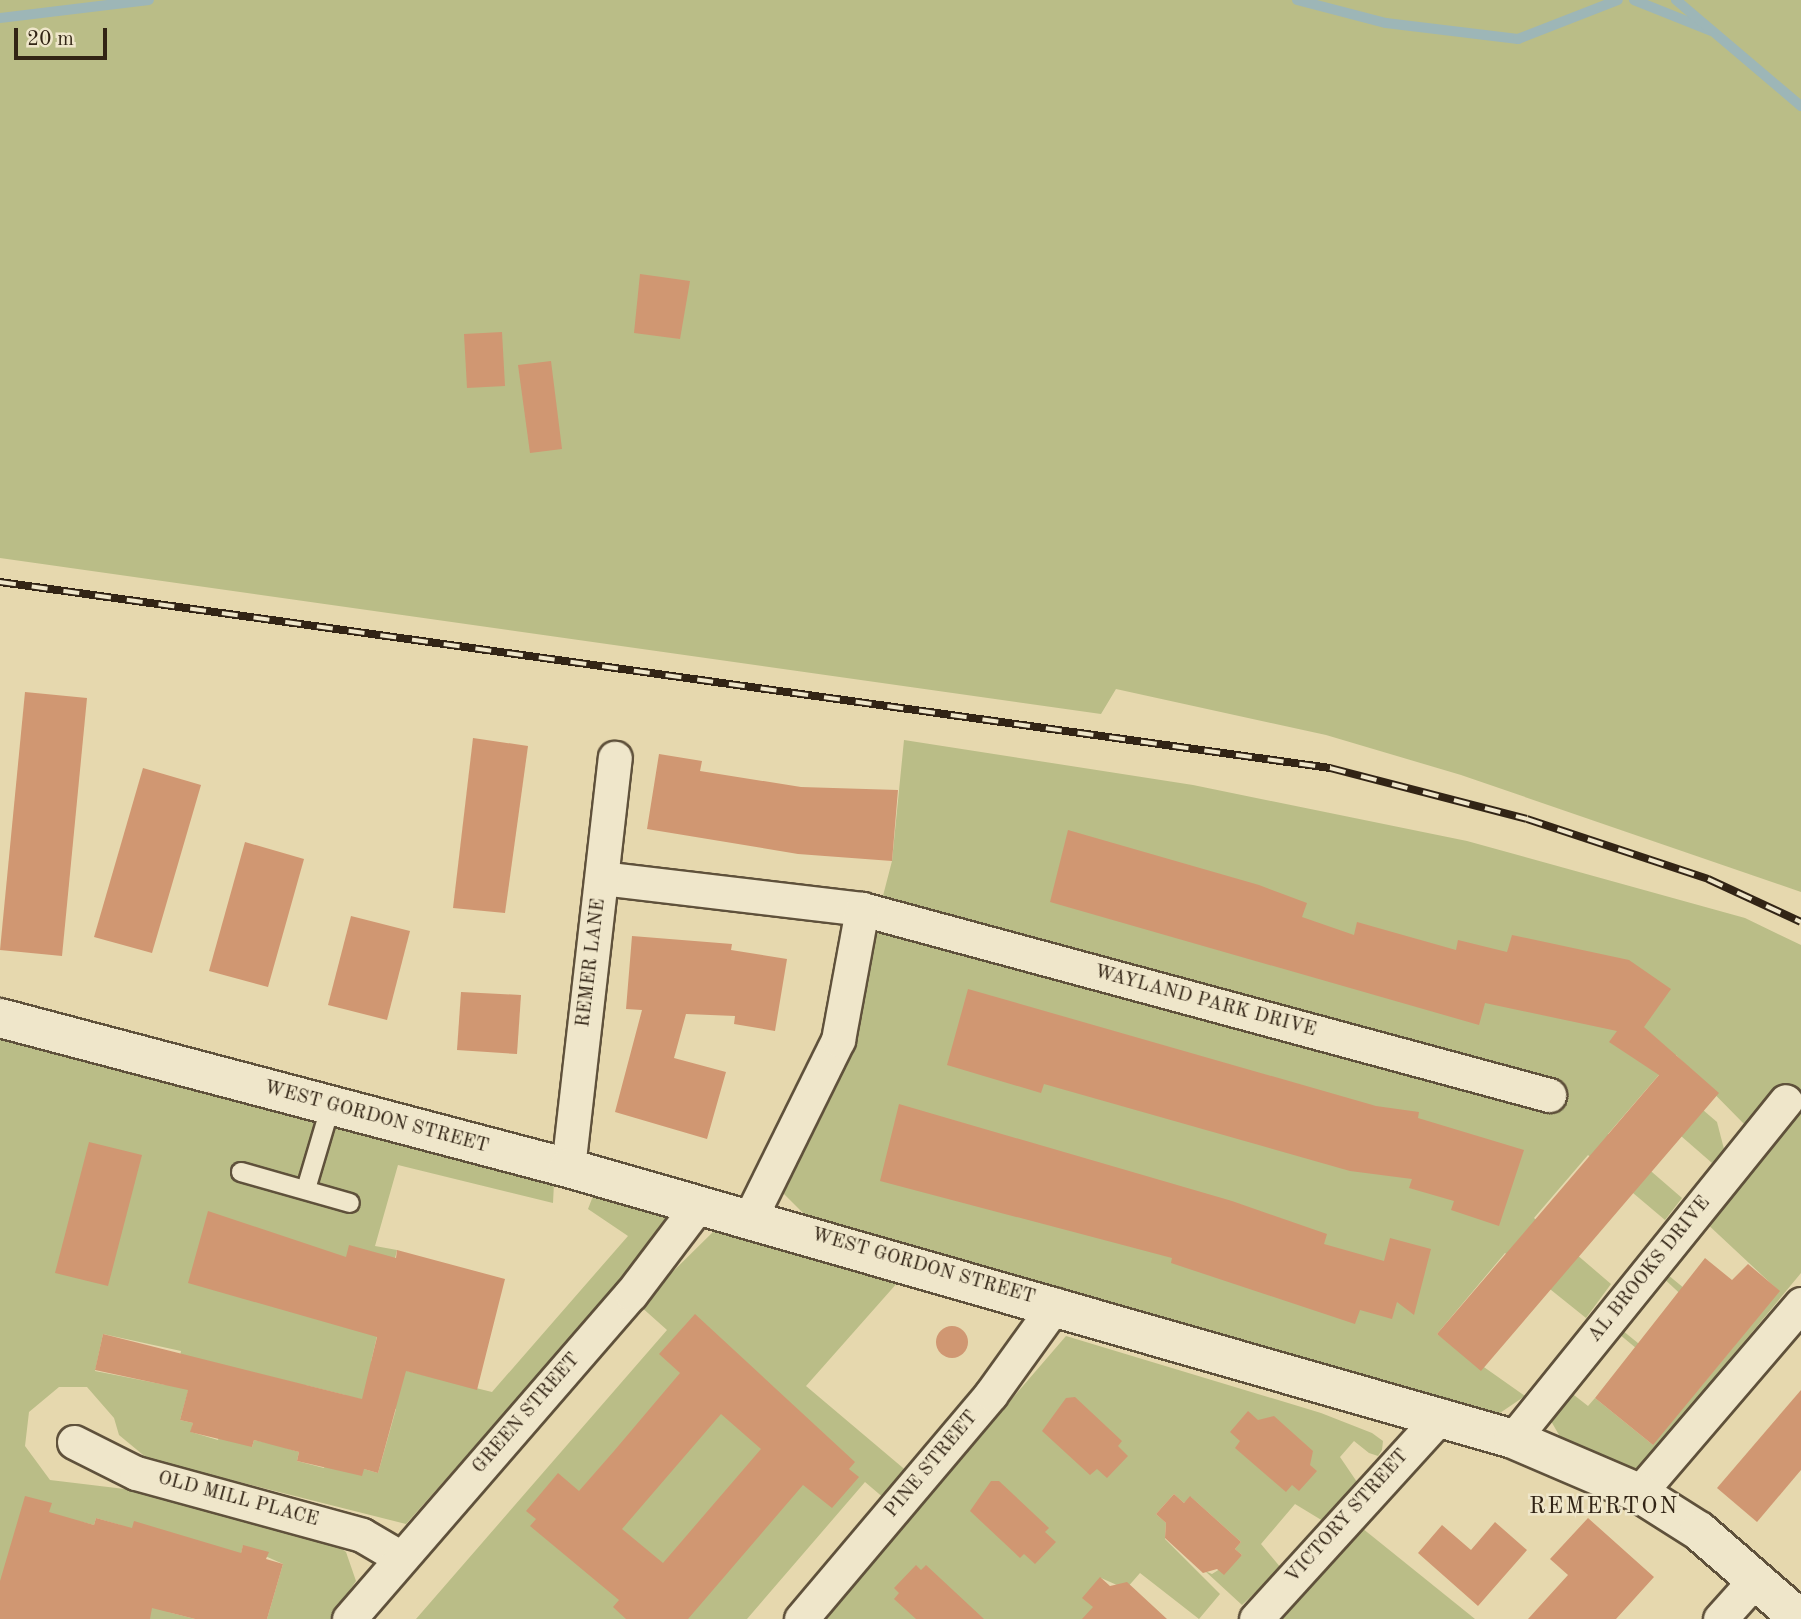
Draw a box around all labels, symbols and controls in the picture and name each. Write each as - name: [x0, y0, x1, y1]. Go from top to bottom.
- scale bar: [18, 14, 110, 58]
- text: 20 m: [27, 29, 74, 50]
- street label: REMER LANE: [573, 897, 611, 1029]
- street label: WAYLAND PARK DRIVE: [1092, 961, 1318, 1043]
- street label: WEST GORDON STREET: [261, 1077, 491, 1159]
- street label: AL BROOKS DRIVE: [1584, 1192, 1716, 1348]
- street label: WEST GORDON STREET: [809, 1224, 1037, 1310]
- street label: GREEN STREET: [468, 1349, 586, 1479]
- street label: PINE STREET: [881, 1407, 983, 1523]
- street label: VICTORY STREET: [1282, 1445, 1414, 1589]
- street label: OLD MILL PLACE: [155, 1468, 321, 1532]
- district label: REMERTON: [1530, 1493, 1678, 1521]

